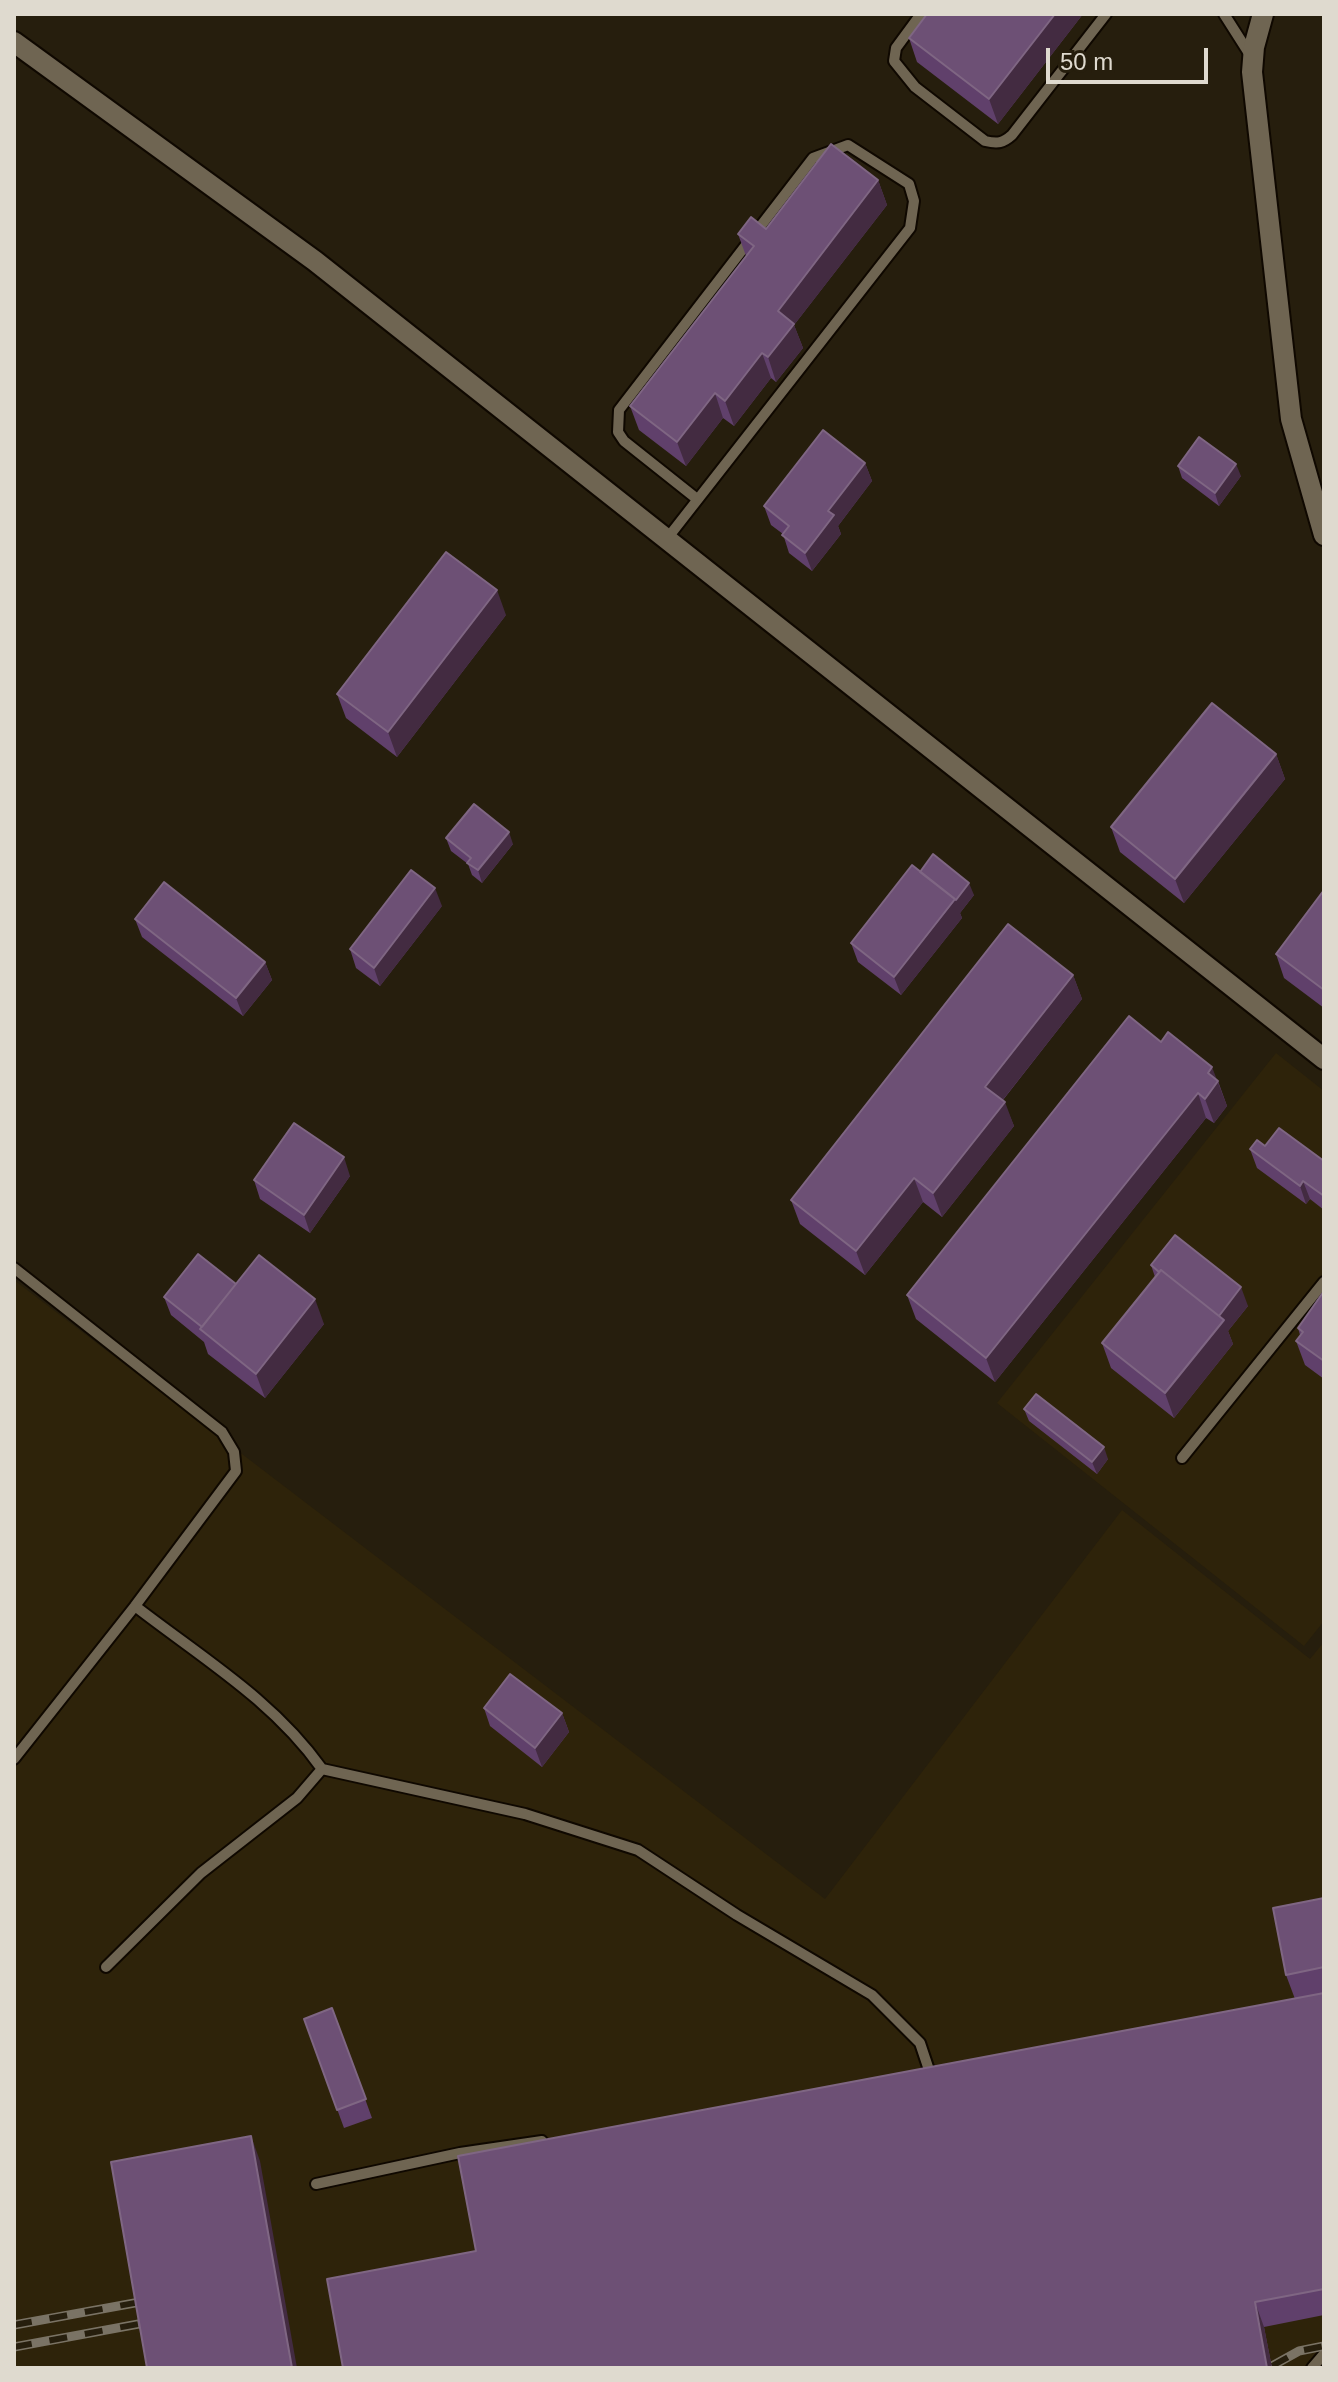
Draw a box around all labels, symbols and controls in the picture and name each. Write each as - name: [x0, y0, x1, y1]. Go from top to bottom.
- scale bar: [1050, 32, 1212, 82]
- text: 50 m: [1060, 48, 1113, 75]

